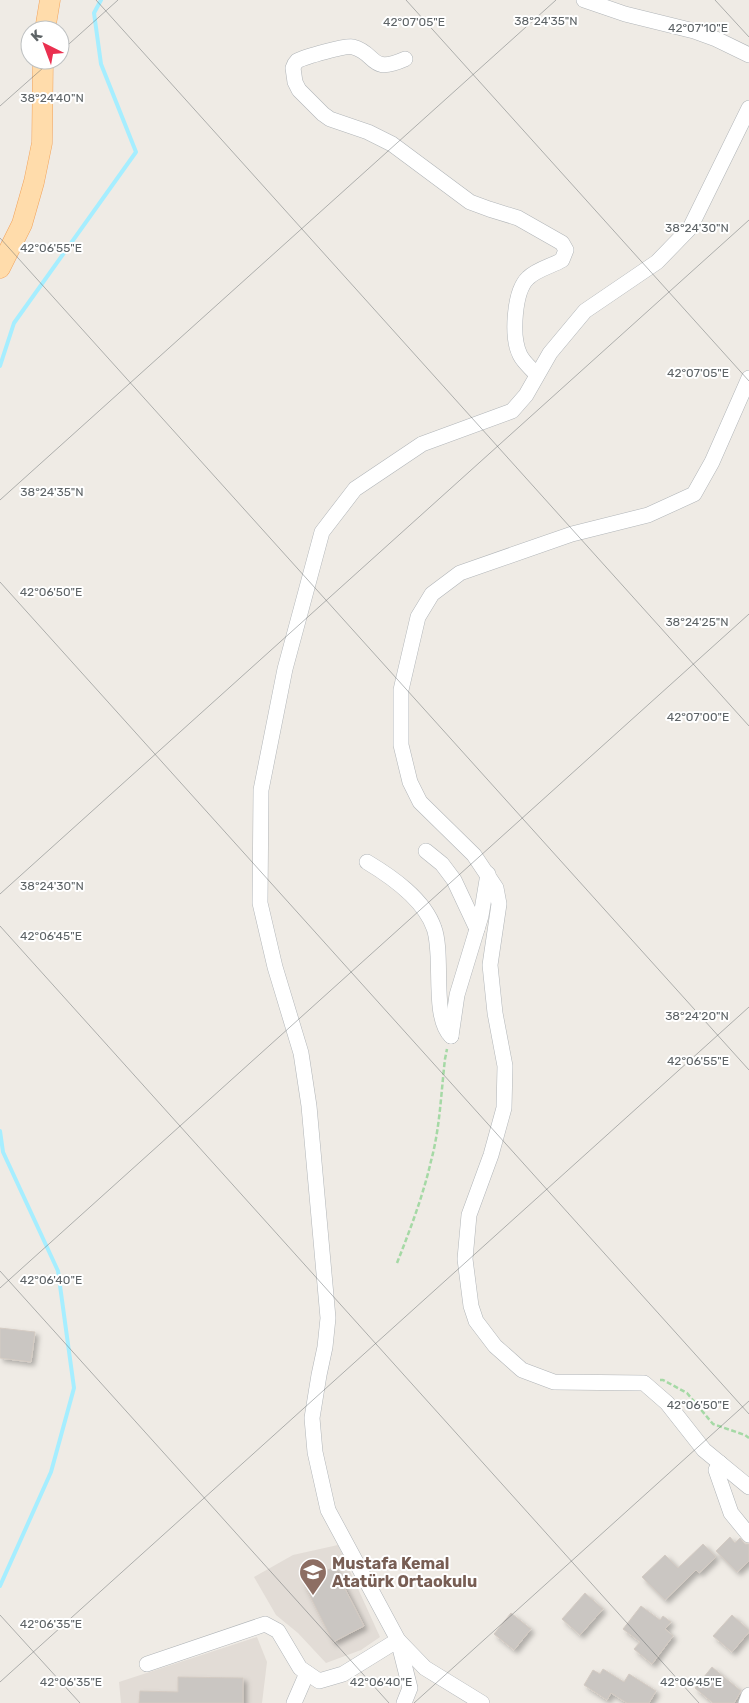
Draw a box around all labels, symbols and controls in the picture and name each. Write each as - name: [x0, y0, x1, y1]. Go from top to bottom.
- text: 38°24'35"N: [514, 14, 578, 28]
- text: 42°07'05"E: [383, 15, 445, 29]
- north arrow: [20, 20, 70, 70]
- text: 42°07'10"E: [668, 21, 728, 35]
- text: K: [27, 26, 46, 45]
- text: 38°24'40"N: [20, 91, 84, 105]
- text: 38°24'30"N: [665, 221, 729, 235]
- text: 42°06'55"E: [20, 241, 82, 255]
- text: 42°07'05"E: [667, 366, 729, 380]
- text: 38°24'35"N: [20, 485, 84, 499]
- text: 42°06'50"E: [20, 585, 82, 599]
- text: 38°24'25"N: [665, 615, 729, 629]
- text: 42°07'00"E: [667, 710, 729, 724]
- text: 38°24'30"N: [20, 879, 84, 893]
- text: 42°06'45"E: [20, 929, 82, 943]
- text: 38°24'20"N: [665, 1009, 729, 1023]
- text: 42°06'55"E: [667, 1054, 729, 1068]
- text: 42°06'40"E: [20, 1273, 82, 1287]
- text: 42°06'50"E: [667, 1398, 729, 1412]
- place label: Mustafa Kemal Atatürk Ortaokulu: [332, 1554, 477, 1591]
- school or university icon: Mustafa Kemal Atatürk Ortaokulu: [298, 1557, 328, 1596]
- text: 42°06'35"E: [20, 1617, 82, 1631]
- text: 42°06'35"E: [40, 1675, 102, 1689]
- text: 42°06'40"E: [350, 1675, 412, 1689]
- text: 42°06'45"E: [660, 1675, 722, 1689]

